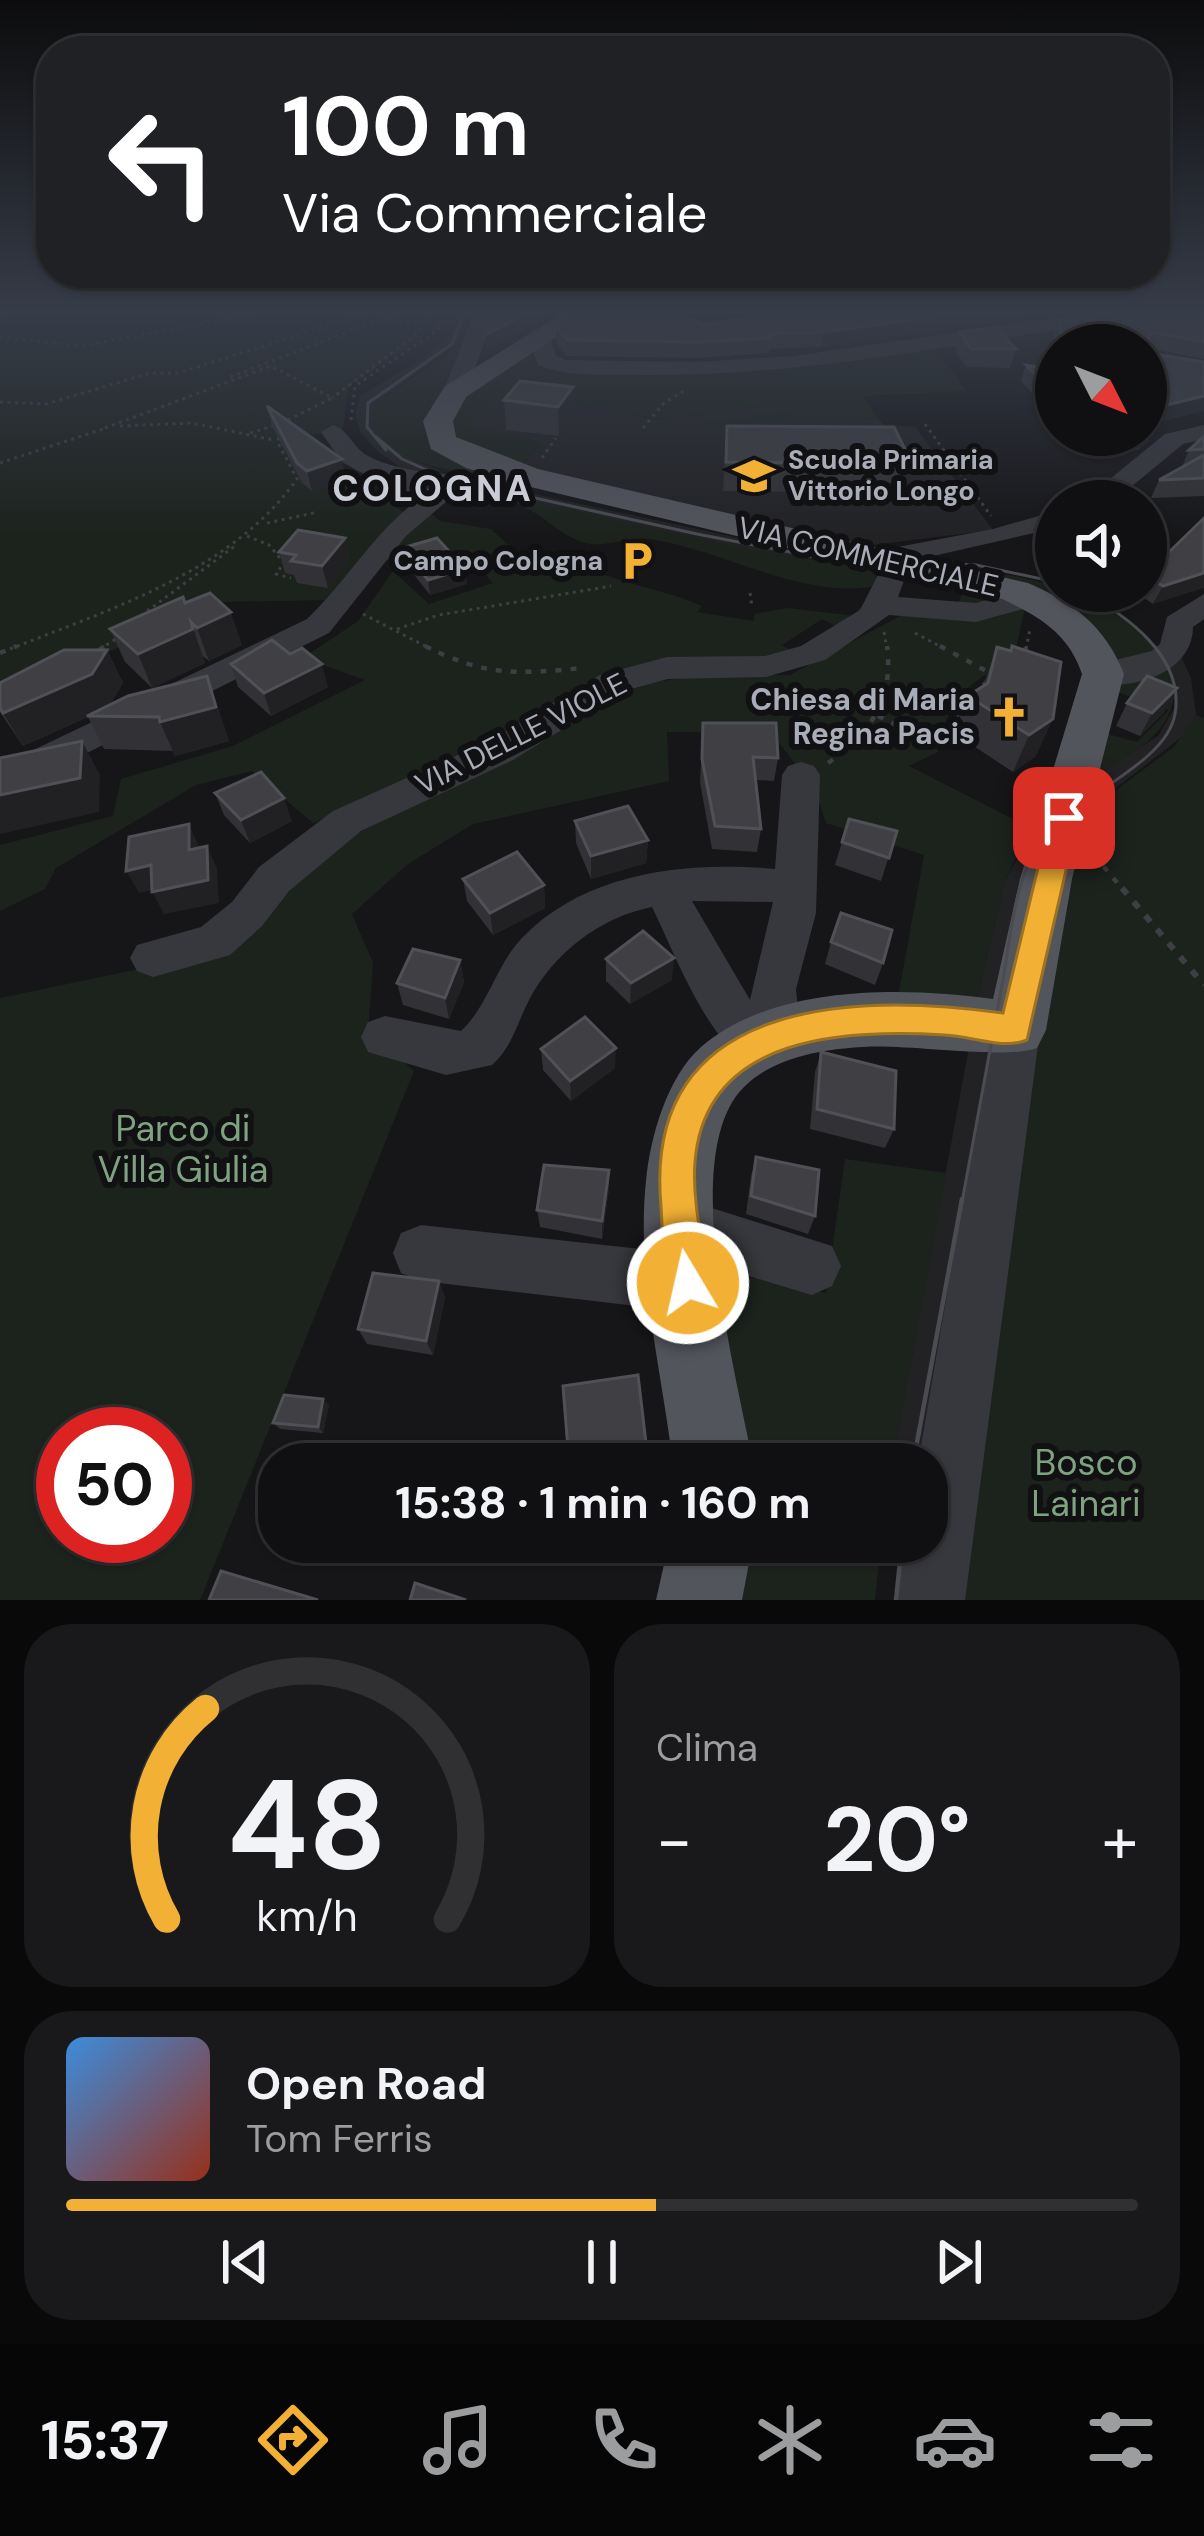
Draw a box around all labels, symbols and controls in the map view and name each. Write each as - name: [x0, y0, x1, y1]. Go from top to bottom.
- text: 100 m: [282, 72, 530, 181]
- icon: left: [84, 84, 240, 240]
- text: Via Commerciale: [282, 178, 707, 249]
- north arrow: [1035, 324, 1167, 456]
- map controls: [1035, 324, 1167, 612]
- place label: Scuola Primaria Vittorio Longo: [788, 442, 994, 508]
- school or university icon: Scuola Primaria Vittorio Longo: [731, 453, 777, 499]
- district label: COLOGNA: [332, 465, 534, 512]
- button: sound: [1035, 480, 1167, 612]
- street label: VIA COMMERCIALE: [734, 508, 1002, 605]
- parking icon: Campo Cologna: [614, 538, 660, 584]
- place label: Campo Cologna: [394, 543, 603, 578]
- street label: VIA DELLE VIOLE: [408, 663, 633, 804]
- place label: Chiesa di Maria Regina Pacis: [750, 680, 975, 753]
- church icon: Chiesa di Maria Regina Pacis: [986, 694, 1032, 740]
- pin: [1013, 767, 1115, 869]
- icon: arrive: [1031, 785, 1097, 851]
- park label: Parco di Villa Giulia: [98, 1105, 268, 1193]
- position arrow: [625, 1220, 751, 1346]
- speed limit sign: 50: [36, 1407, 192, 1563]
- park label: Bosco Lainari: [1031, 1439, 1141, 1527]
- text: 15:38 · 1 min · 160 m: [395, 1473, 811, 1532]
- text: Clima: [656, 1722, 758, 1773]
- text: 48: [227, 1744, 387, 1907]
- text: 20°: [823, 1782, 971, 1899]
- text: −: [656, 1798, 692, 1883]
- text: +: [1102, 1798, 1138, 1883]
- text: km/h: [256, 1887, 358, 1943]
- text: Open Road: [246, 2054, 487, 2113]
- text: Tom Ferris: [246, 2113, 433, 2164]
- icon: previous: [212, 2229, 278, 2295]
- icon: pause: [569, 2229, 635, 2295]
- icon: next: [926, 2229, 992, 2295]
- icon: directions: [251, 2398, 335, 2482]
- icon: music: [416, 2398, 500, 2482]
- icon: phone: [582, 2398, 666, 2482]
- icon: climate: [748, 2398, 832, 2482]
- icon: car: [913, 2398, 997, 2482]
- icon: filters: [1079, 2398, 1163, 2482]
- text: 15:37: [41, 2405, 169, 2476]

